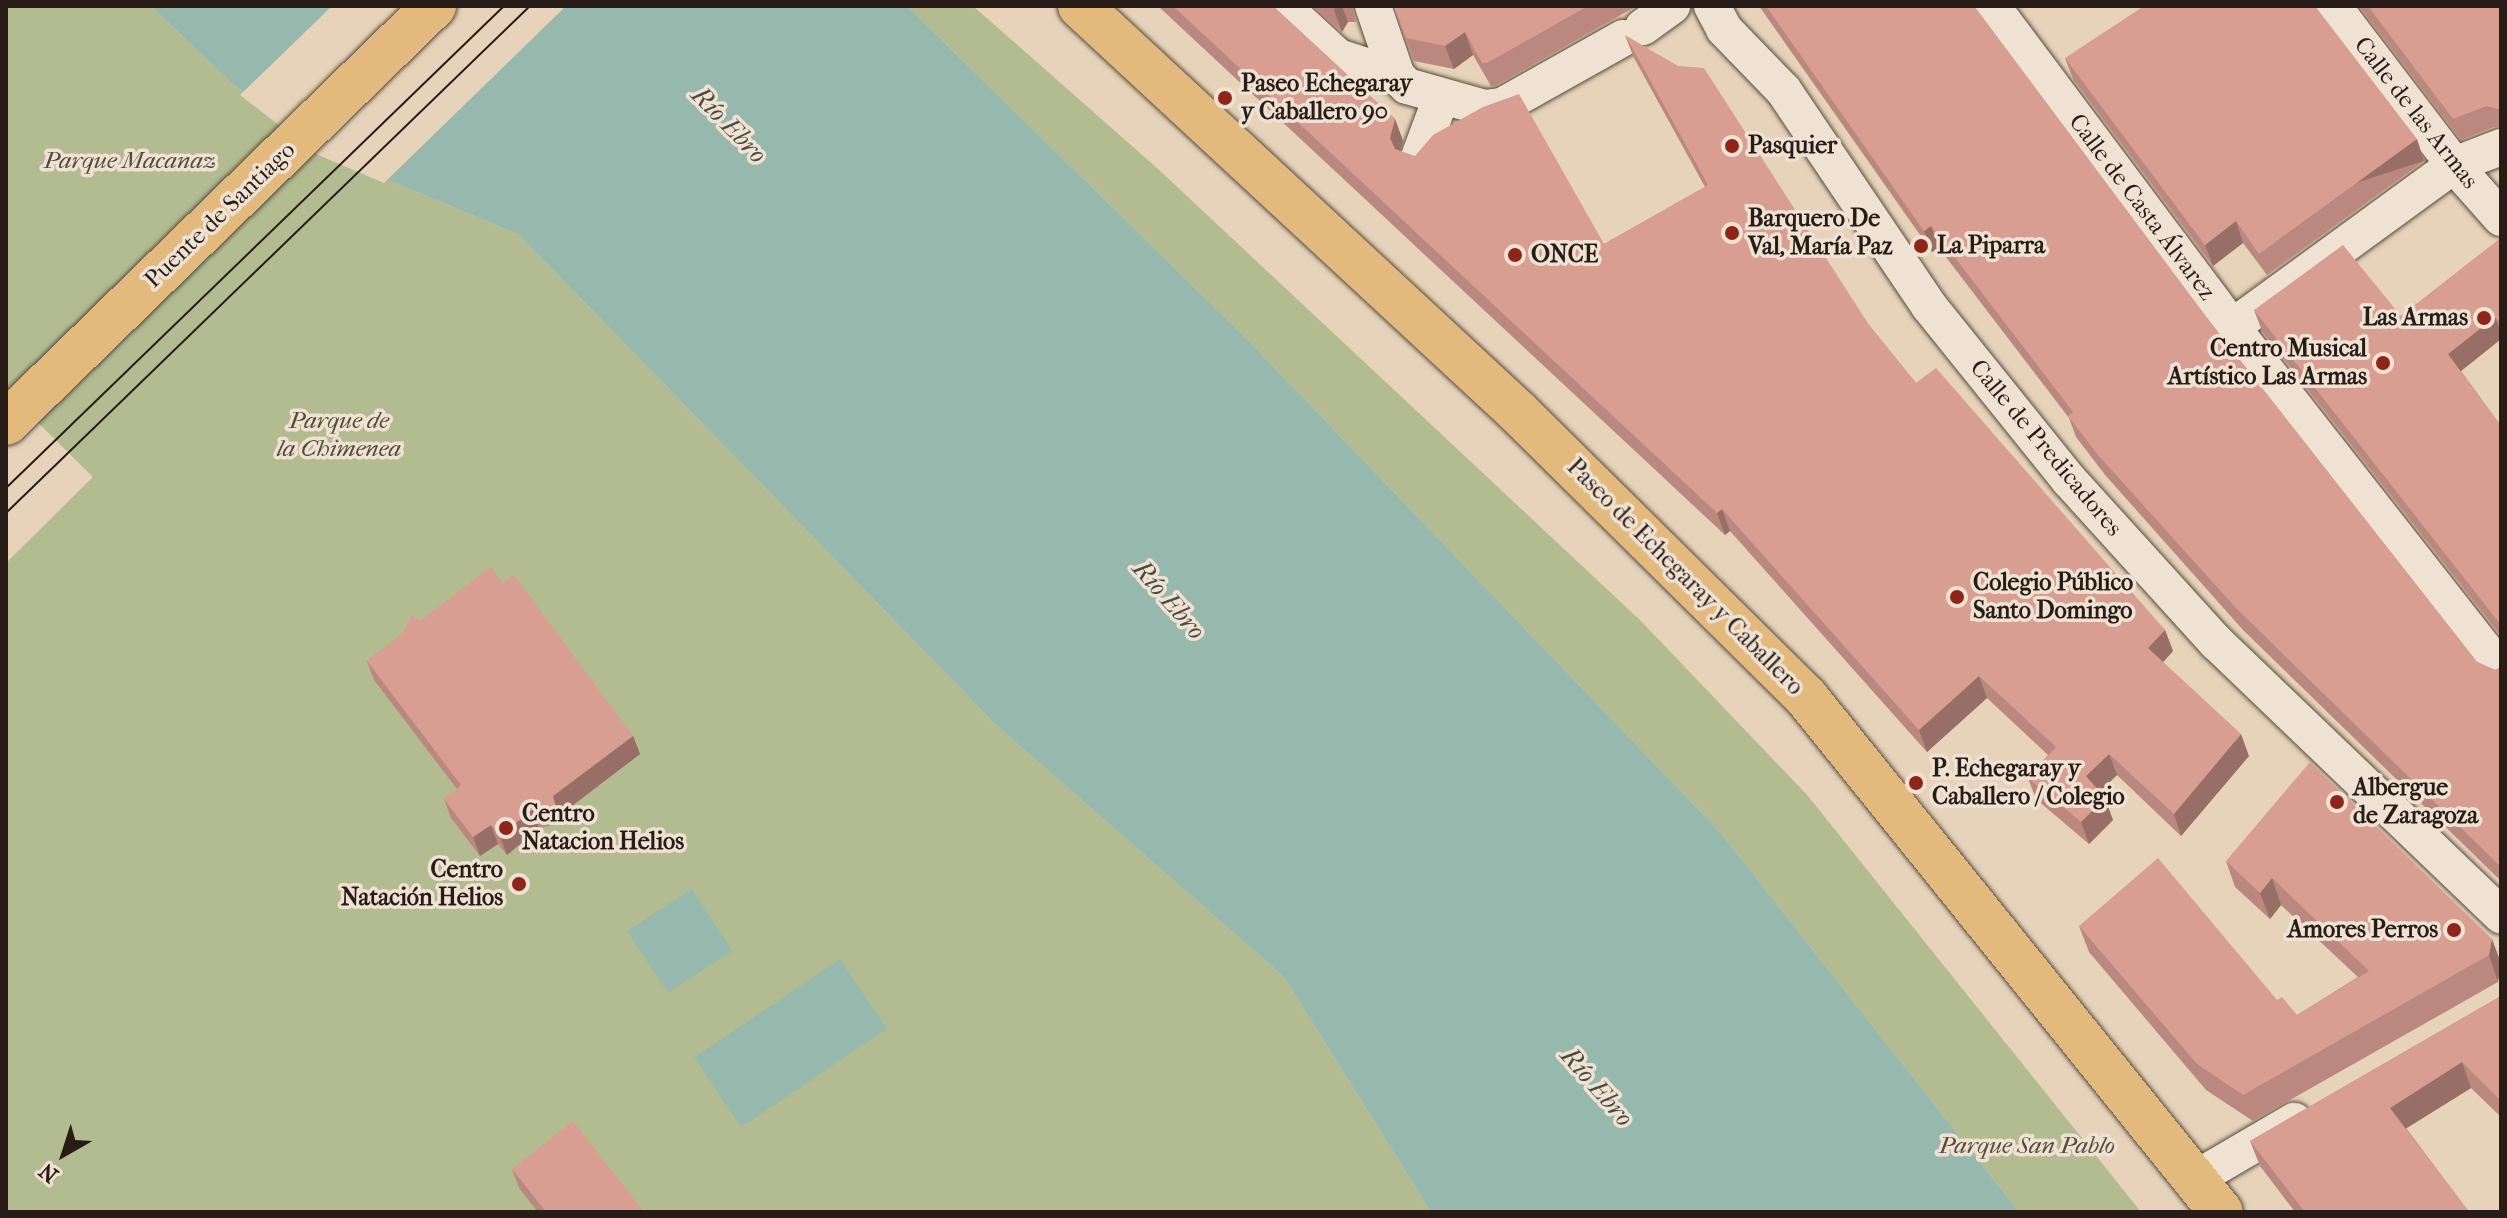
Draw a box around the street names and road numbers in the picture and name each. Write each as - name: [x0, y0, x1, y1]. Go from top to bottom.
- street label: Calle de las Armas: [2348, 31, 2484, 195]
- street label: Calle de Casta Álvarez: [2063, 108, 2221, 306]
- street label: Puente de Santiago: [139, 136, 301, 294]
- street label: Calle de Predicadores: [1964, 354, 2128, 542]
- street label: Paseo de Echegaray y Caballero: [1561, 453, 1809, 701]

